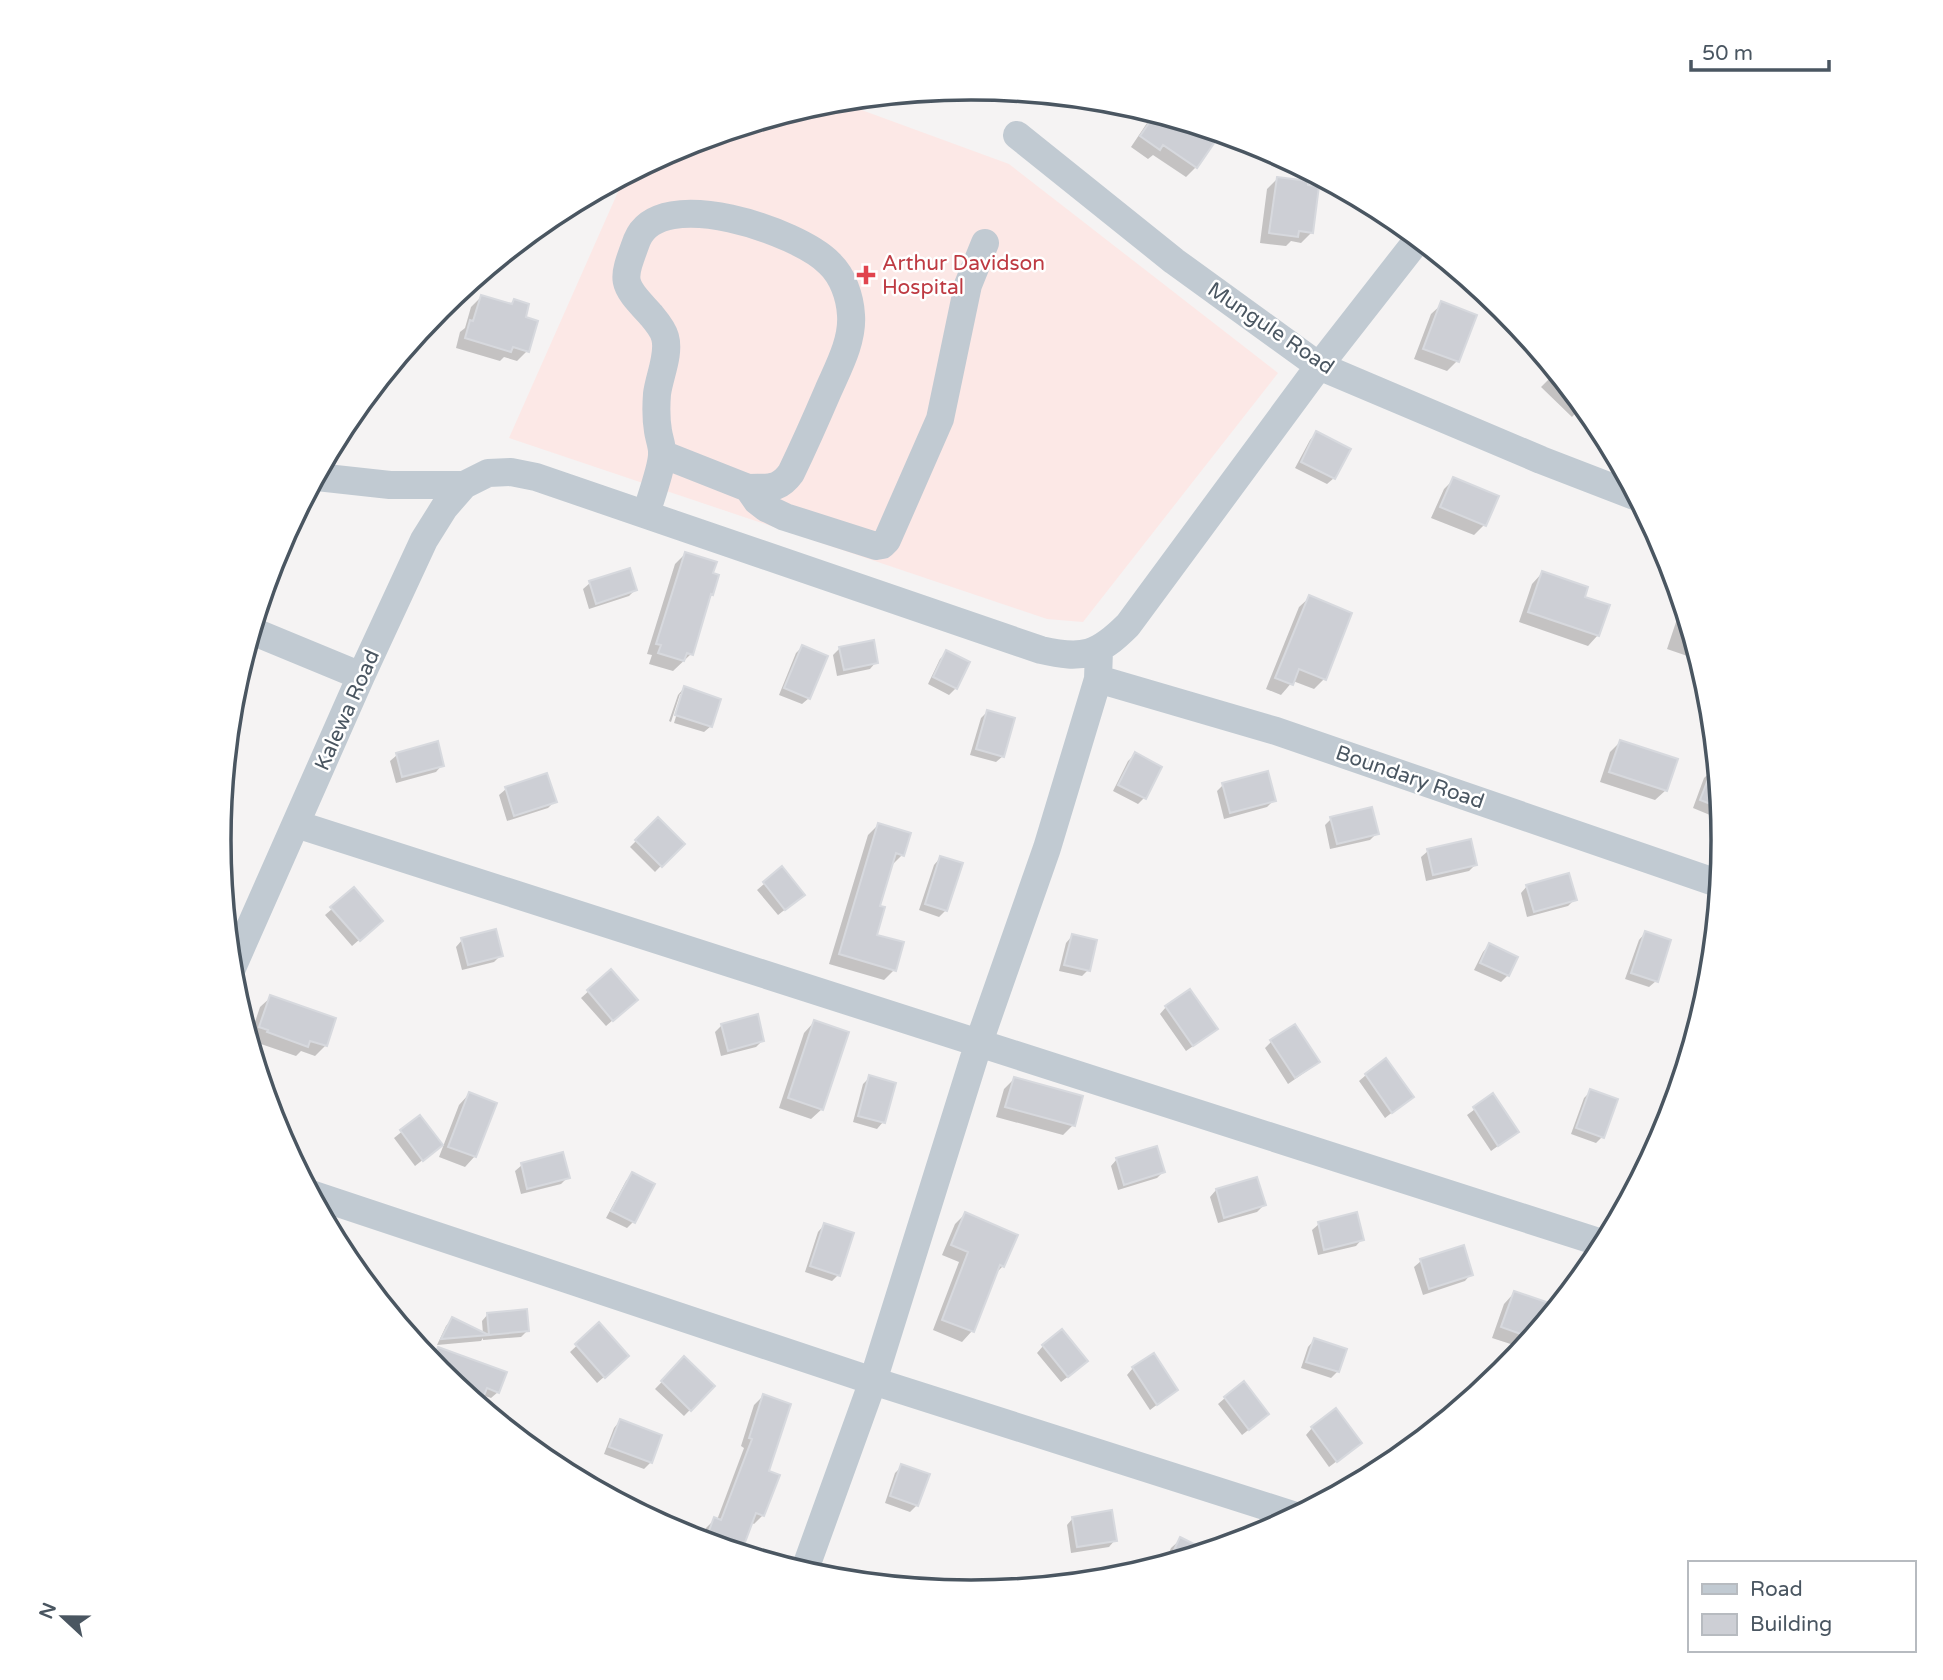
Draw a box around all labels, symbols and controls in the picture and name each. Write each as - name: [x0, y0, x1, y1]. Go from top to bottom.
- scale bar: [1691, 28, 1829, 72]
- text: 50 m: [1702, 41, 1753, 66]
- place label: Arthur Davidson Hospital: [882, 251, 1045, 300]
- marker: Arthur Davidson Hospital: [856, 265, 876, 285]
- street label: Mungule Road: [1203, 277, 1339, 380]
- street label: Kalewa Road: [310, 646, 385, 774]
- street label: Boundary Road: [1332, 740, 1487, 815]
- legend: [1688, 1561, 1915, 1652]
- text: Road: [1750, 1577, 1803, 1602]
- north arrow: [28, 1582, 98, 1652]
- text: N: [35, 1600, 61, 1622]
- text: Building: [1750, 1612, 1832, 1637]

